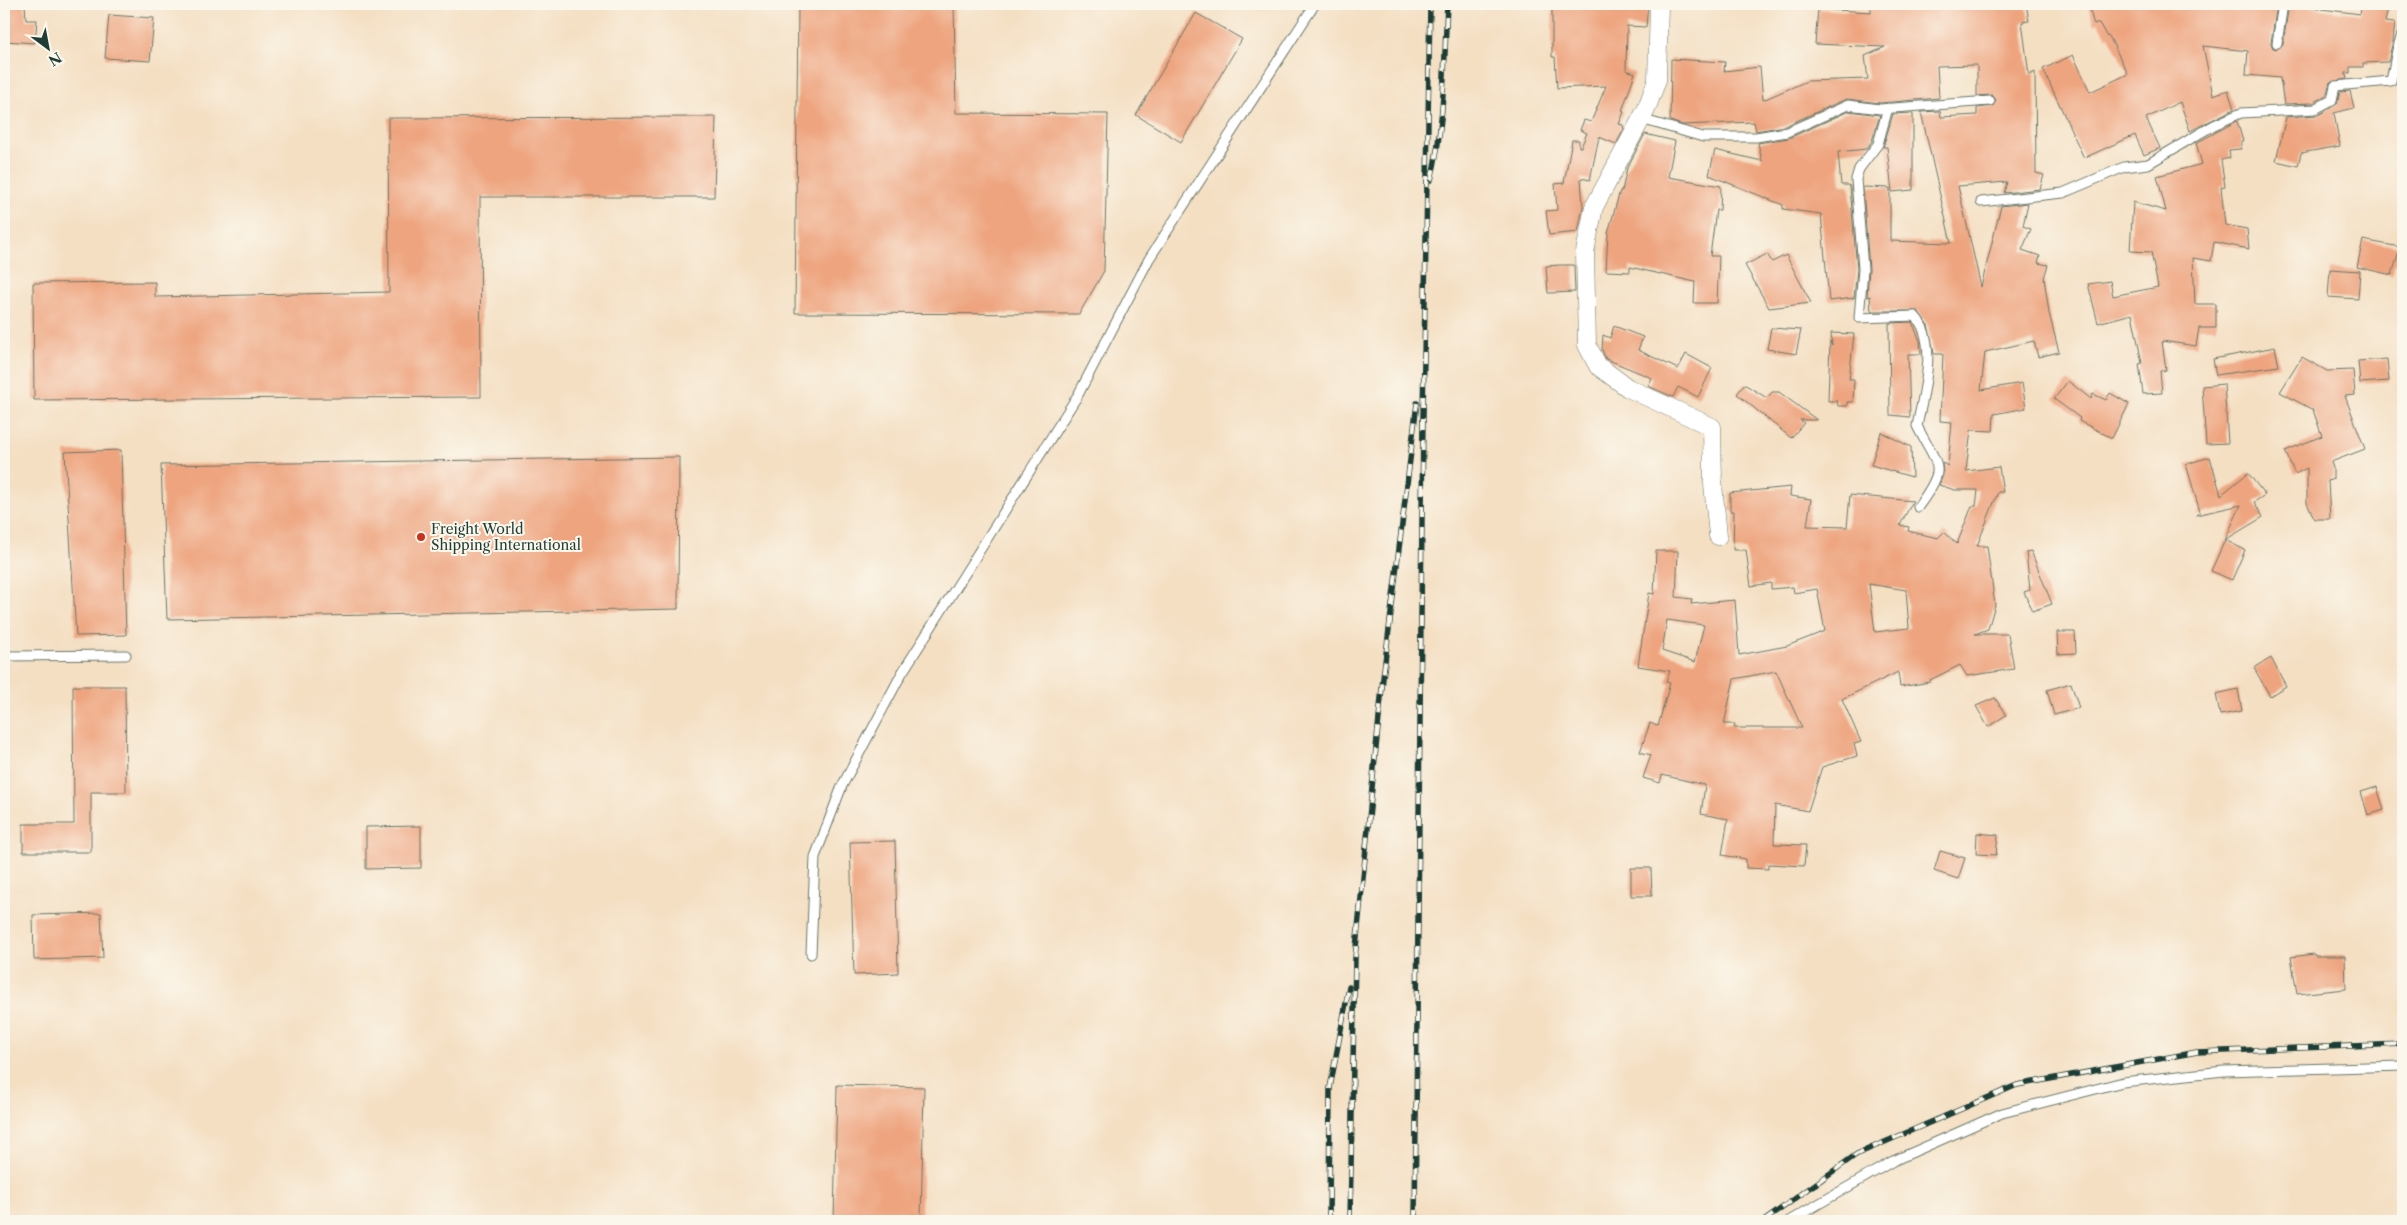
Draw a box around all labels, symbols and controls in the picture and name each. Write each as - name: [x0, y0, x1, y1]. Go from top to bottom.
- north arrow: [22, 22, 72, 72]
- text: N: [45, 48, 65, 70]
- place label: Freight World Shipping International: [431, 520, 581, 554]
- marker: Freight World Shipping International: [415, 531, 427, 543]

